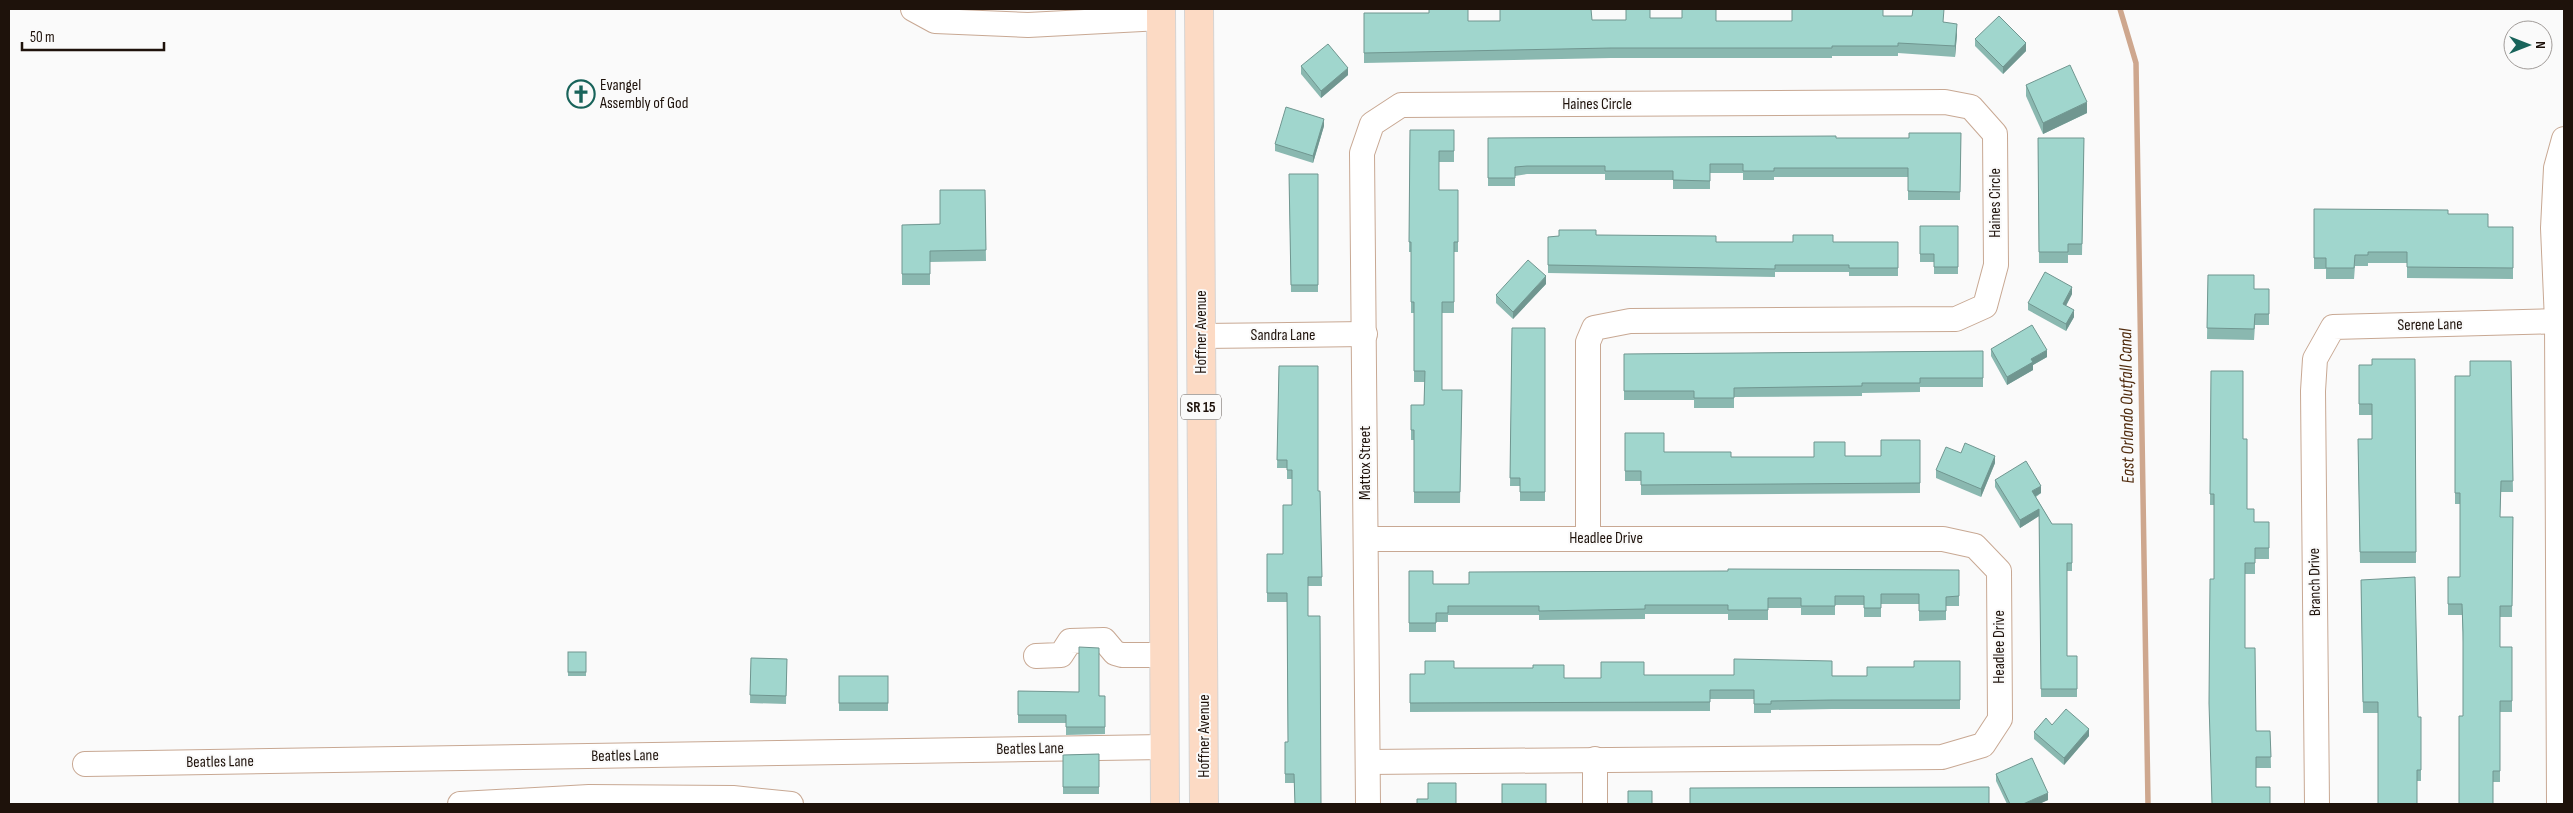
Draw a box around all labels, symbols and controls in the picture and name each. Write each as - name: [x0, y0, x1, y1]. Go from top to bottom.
- scale bar: [22, 20, 165, 52]
- north arrow: [2503, 20, 2553, 70]
- text: 50 m: [30, 28, 55, 47]
- text: N: [2532, 41, 2549, 49]
- place label: Evangel Assembly of God: [599, 76, 688, 113]
- church icon: Evangel Assembly of God: [566, 79, 596, 109]
- street label: Haines Circle: [1562, 95, 1632, 114]
- street label: Haines Circle: [1986, 168, 2005, 238]
- street label: Hoffner Avenue: [1192, 290, 1211, 374]
- street label: Serene Lane: [2397, 315, 2463, 335]
- street label: Sandra Lane: [1251, 326, 1315, 345]
- water label: East Orlando Outfall Canal: [2115, 328, 2139, 484]
- road number: SR 15: [1181, 394, 1221, 420]
- street label: Mattox Street: [1356, 426, 1375, 500]
- street label: Headlee Drive: [1569, 529, 1643, 548]
- street label: Branch Drive: [2305, 548, 2325, 616]
- street label: Headlee Drive: [1990, 610, 2009, 684]
- street label: Hoffner Avenue: [1195, 694, 1214, 778]
- street label: Beatles Lane: [996, 739, 1064, 759]
- street label: Beatles Lane: [591, 746, 659, 766]
- street label: Beatles Lane: [186, 752, 254, 772]

